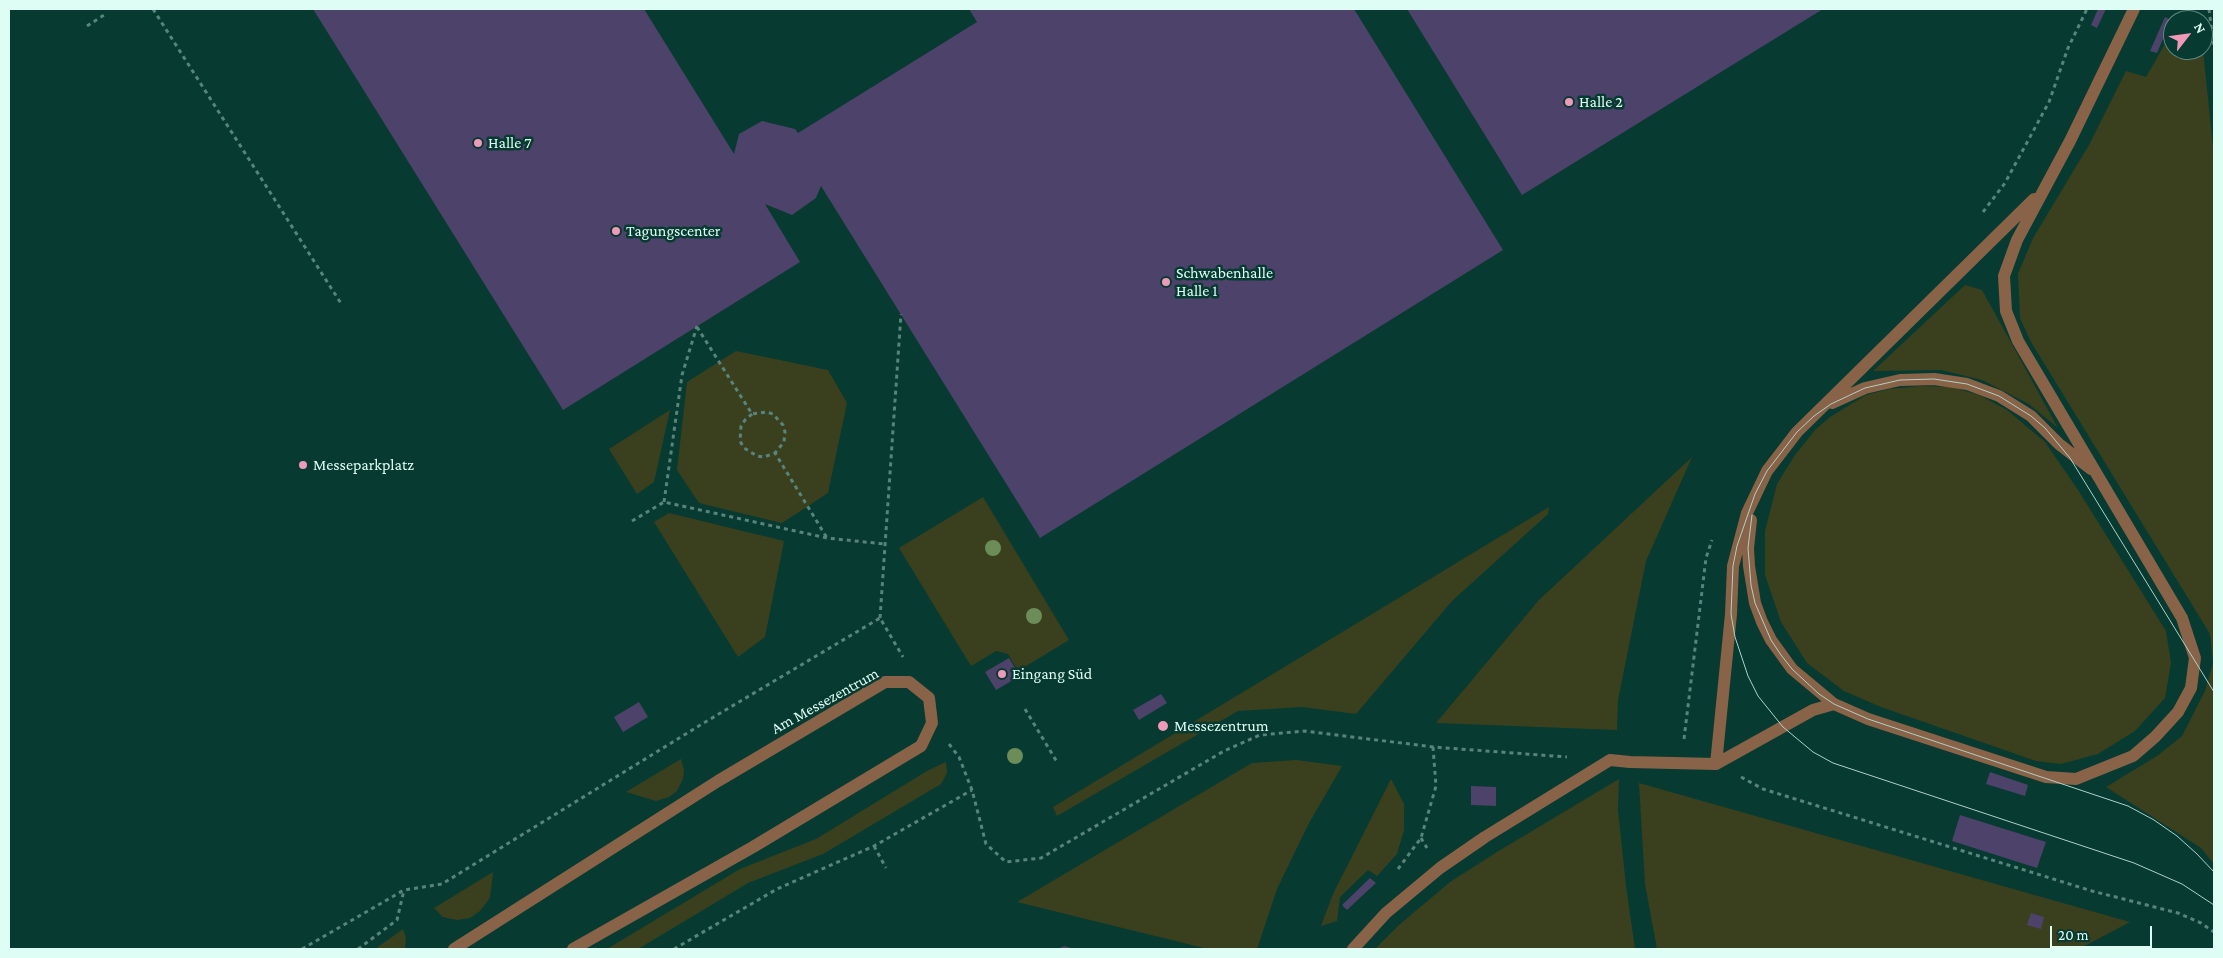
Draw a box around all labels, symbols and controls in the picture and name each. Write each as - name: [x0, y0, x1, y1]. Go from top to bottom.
- north arrow: [2163, 10, 2213, 60]
- text: N: [2191, 20, 2209, 36]
- place label: Halle 2: [1579, 92, 1623, 112]
- marker: Halle 2: [1563, 96, 1575, 108]
- place label: Halle 7: [488, 133, 532, 153]
- marker: Halle 7: [472, 137, 484, 149]
- place label: Tagungscenter: [626, 221, 720, 241]
- marker: Tagungscenter: [610, 225, 622, 237]
- place label: Schwabenhalle Halle 1: [1176, 263, 1273, 301]
- marker: Schwabenhalle Halle 1: [1160, 276, 1172, 288]
- place label: Messeparkplatz: [313, 455, 414, 475]
- marker: Messeparkplatz: [297, 459, 309, 471]
- street label: Am Messezentrum: [768, 664, 882, 738]
- place label: Eingang Süd: [1012, 664, 1092, 684]
- marker: Eingang Süd: [996, 668, 1008, 680]
- place label: Messezentrum: [1174, 716, 1269, 736]
- marker: Messezentrum: [1156, 719, 1170, 733]
- scale bar: [2053, 916, 2156, 948]
- text: 20 m: [2058, 927, 2089, 943]

